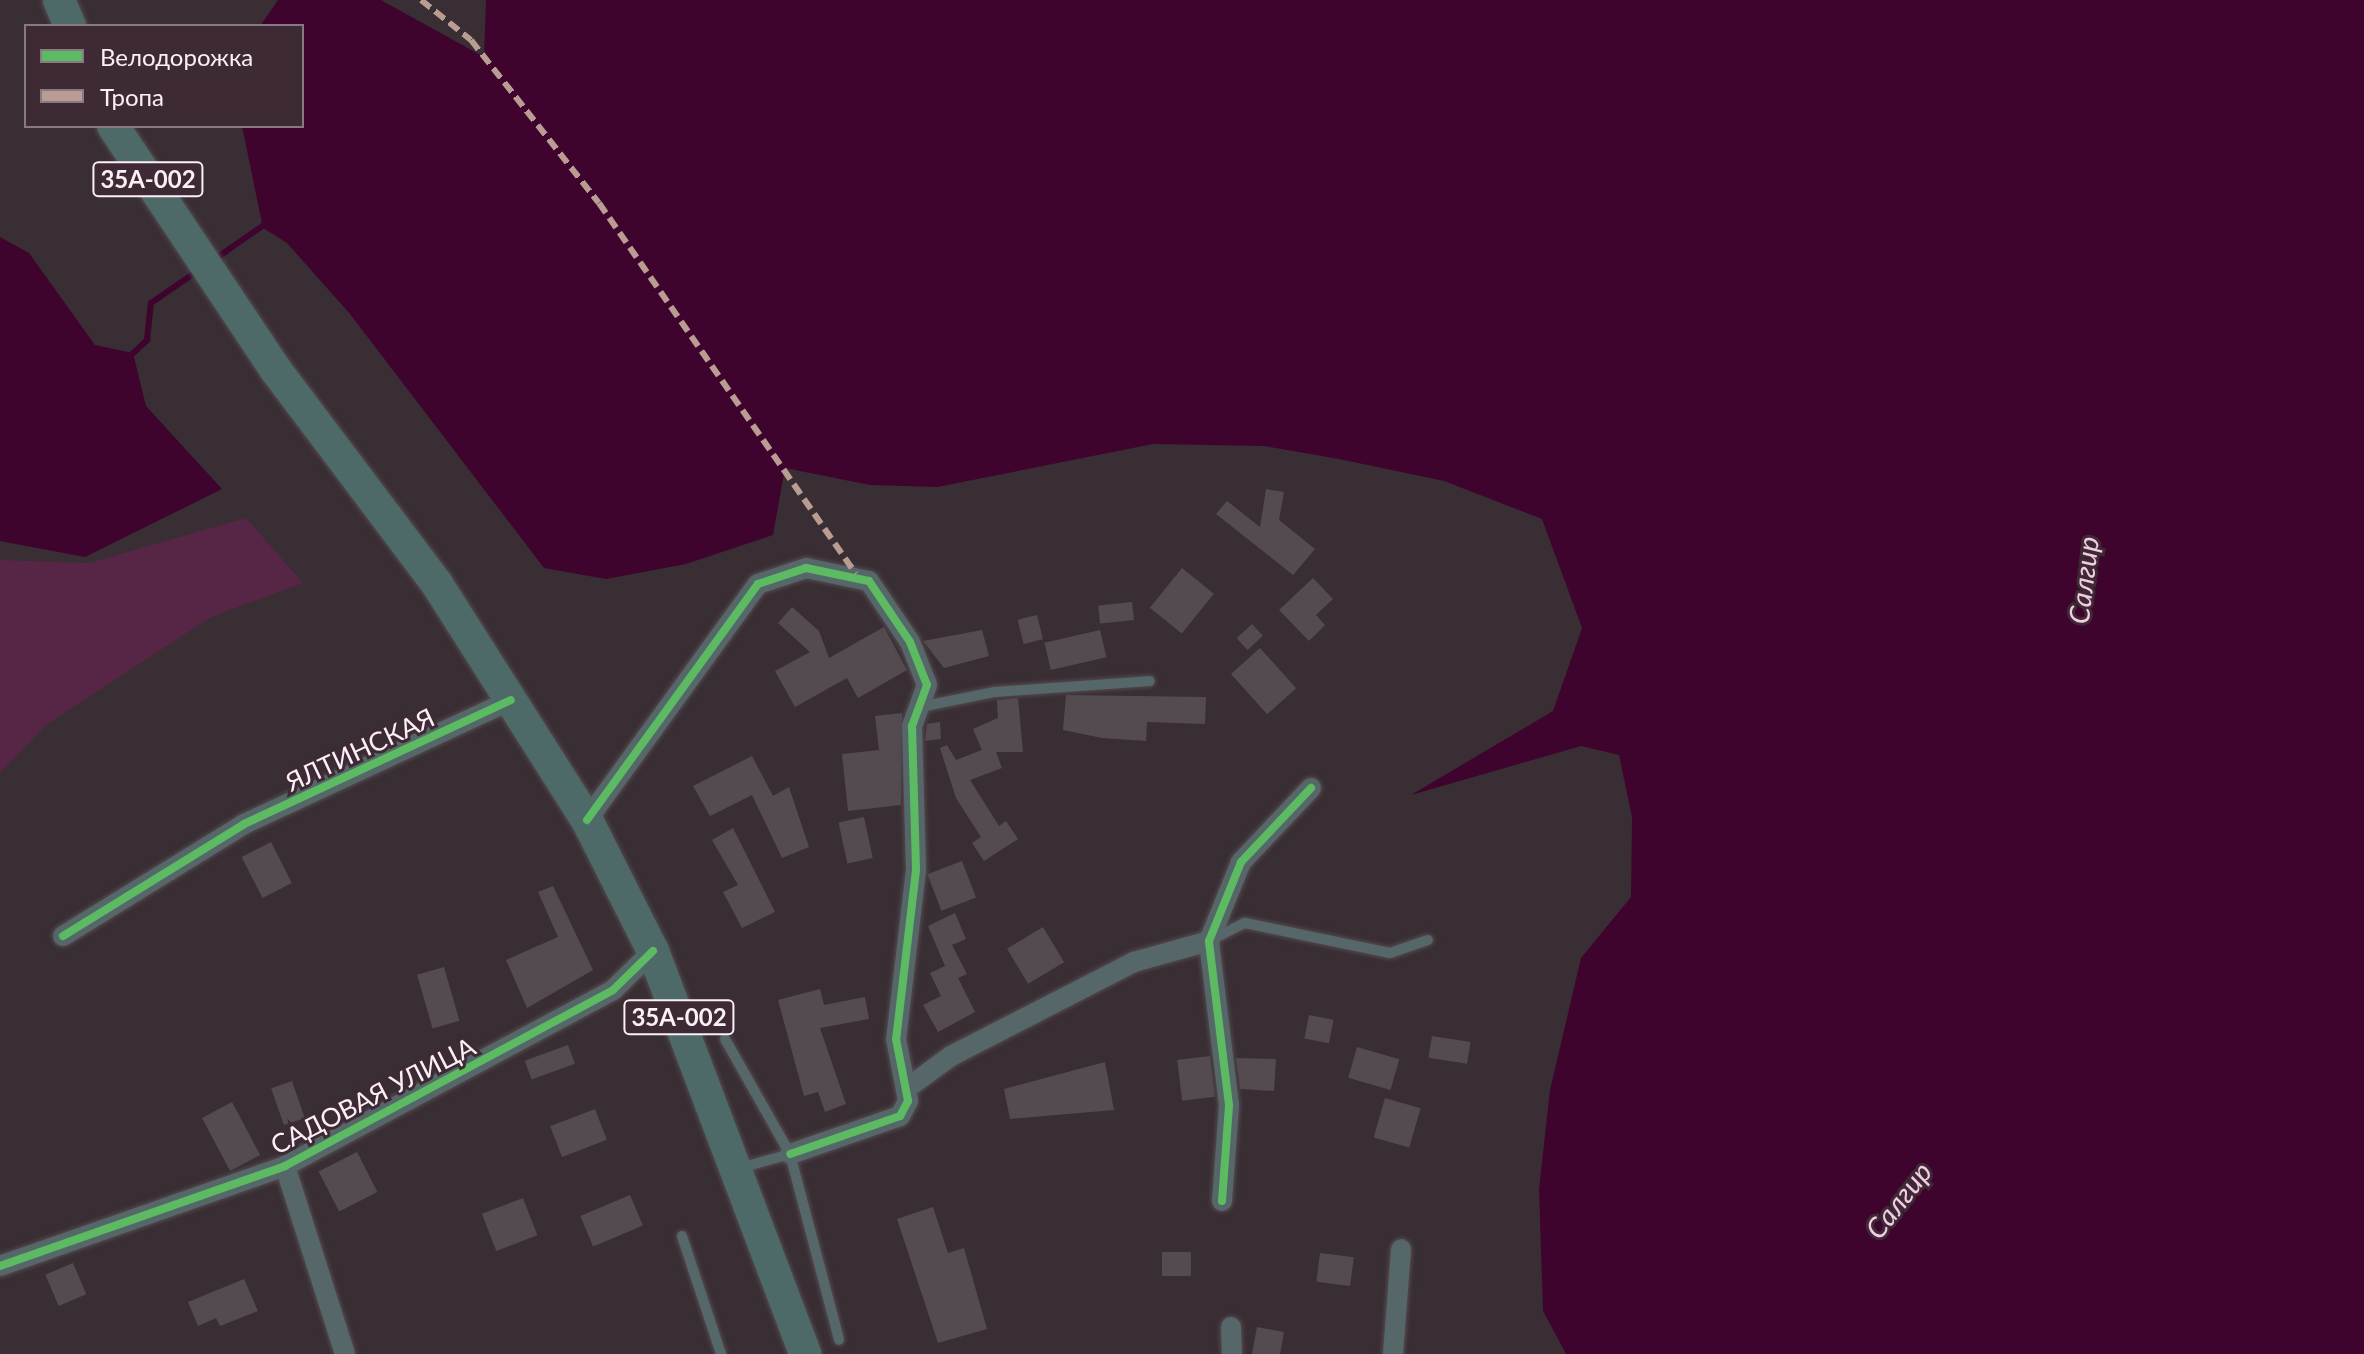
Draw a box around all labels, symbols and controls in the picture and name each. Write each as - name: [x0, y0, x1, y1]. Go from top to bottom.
- legend: [24, 24, 304, 128]
- text: Велодорожка: [100, 42, 253, 71]
- text: Тропа: [100, 82, 164, 111]
- road number: 35А-002: [92, 159, 204, 199]
- water label: Салгир: [2061, 534, 2105, 626]
- street label: ЯЛТИНСКАЯ: [281, 702, 439, 798]
- road number: 35А-002: [623, 997, 735, 1037]
- street label: САДОВАЯ УЛИЦА: [266, 1031, 480, 1161]
- water label: Салгир: [1858, 1155, 1938, 1245]

